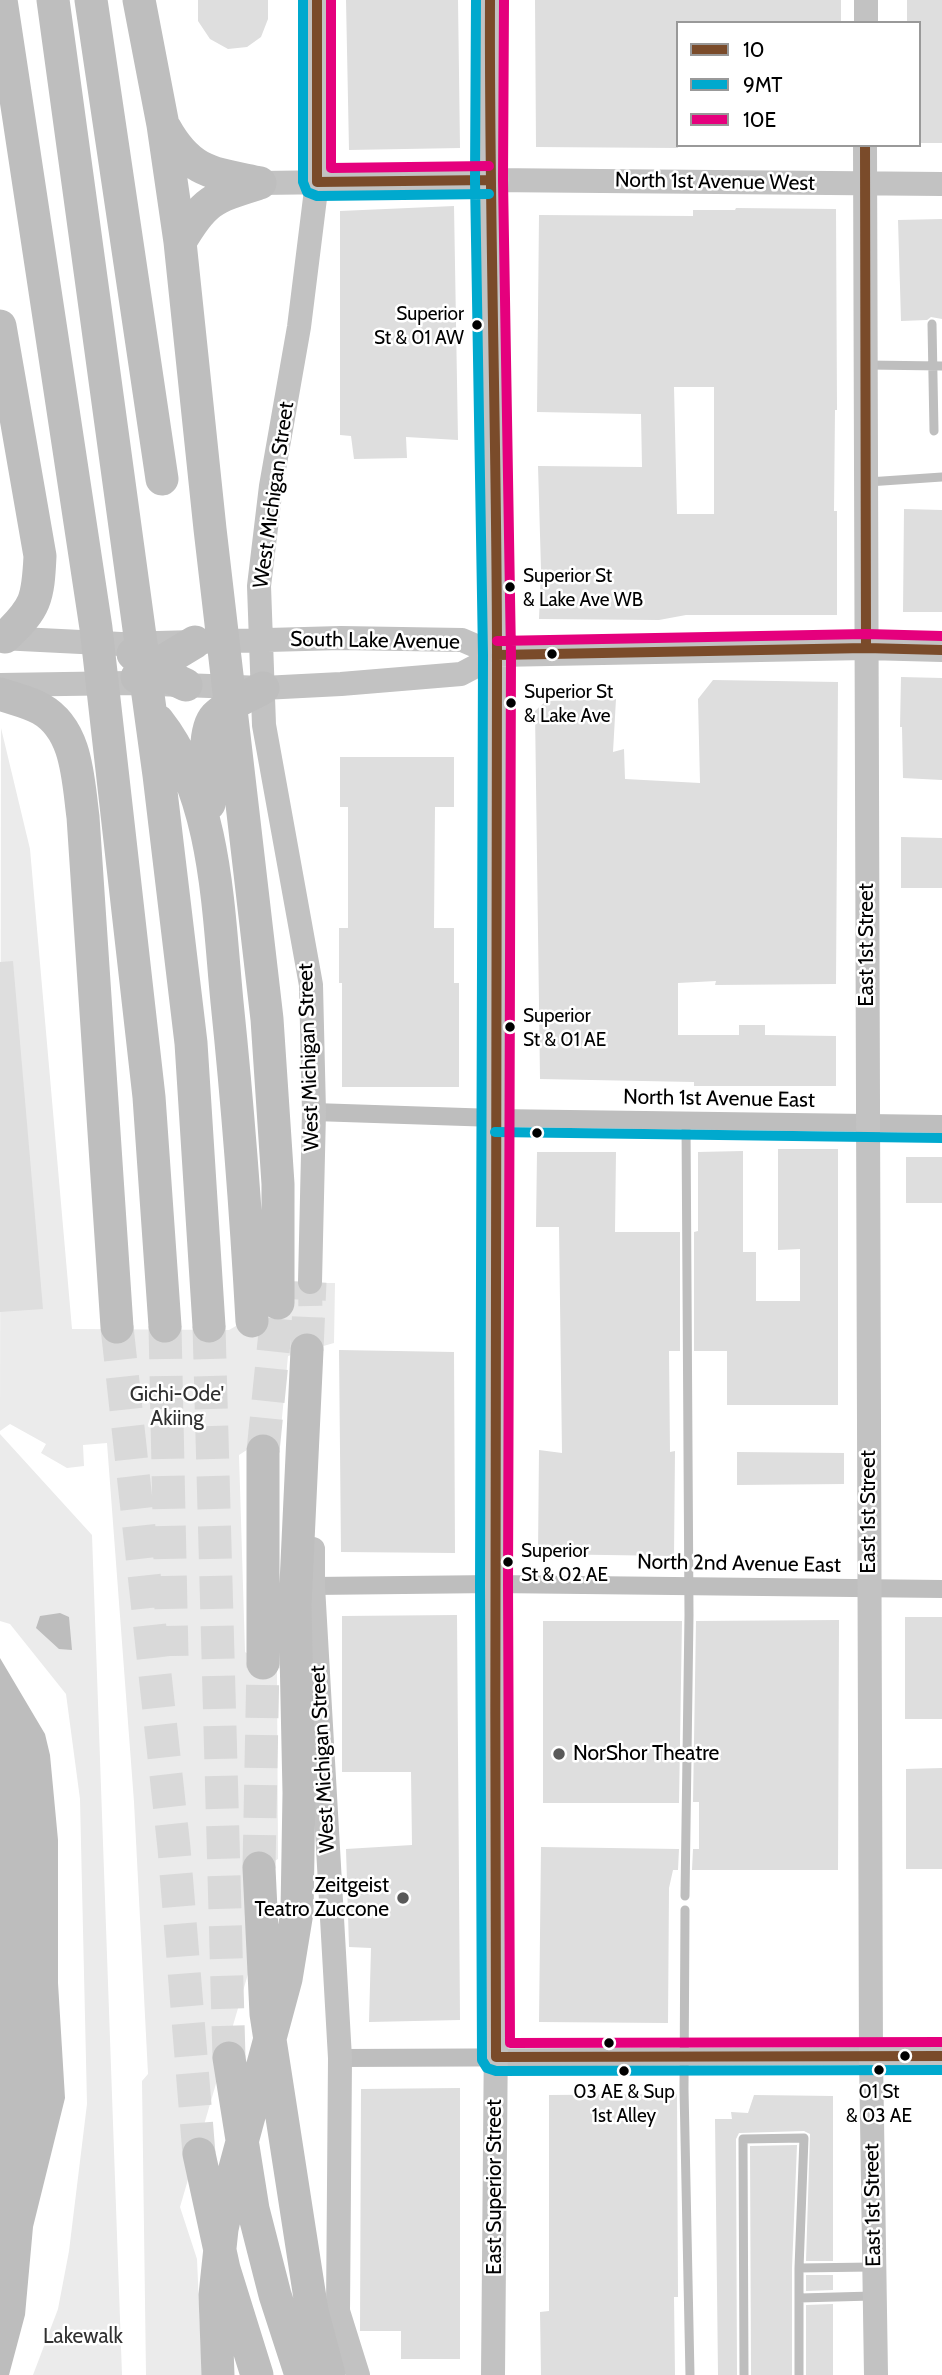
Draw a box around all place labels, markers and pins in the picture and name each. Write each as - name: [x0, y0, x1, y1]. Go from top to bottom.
- place label: Superior St & 01 AW: [374, 303, 464, 347]
- marker: Superior St & 01 AW: [470, 318, 484, 332]
- place label: Superior St & Lake Ave WB: [523, 565, 643, 609]
- marker: Superior St & Lake Ave WB: [503, 580, 517, 594]
- unlabelled marker: [545, 647, 559, 661]
- place label: Superior St & Lake Ave: [524, 681, 613, 725]
- marker: Superior St & Lake Ave: [504, 696, 518, 710]
- place label: Superior St & 01 AE: [523, 1005, 606, 1049]
- marker: Superior St & 01 AE: [503, 1020, 517, 1034]
- unlabelled marker: [530, 1126, 544, 1140]
- place label: Superior St & 02 AE: [521, 1540, 608, 1584]
- marker: Superior St & 02 AE: [501, 1555, 515, 1569]
- place label: NorShor Theatre: [573, 1741, 719, 1767]
- marker: NorShor Theatre: [551, 1746, 567, 1762]
- place label: Zeitgeist Teatro Zuccone: [254, 1873, 389, 1923]
- marker: Zeitgeist Teatro Zuccone: [395, 1890, 411, 1906]
- unlabelled marker: [602, 2036, 616, 2050]
- unlabelled marker: [898, 2049, 912, 2063]
- marker: 01 St & 03 AE: [872, 2063, 886, 2077]
- marker: 03 AE & Sup 1st Alley: [617, 2064, 631, 2078]
- place label: 03 AE & Sup 1st Alley: [573, 2081, 675, 2125]
- place label: 01 St & 03 AE: [846, 2081, 912, 2125]

